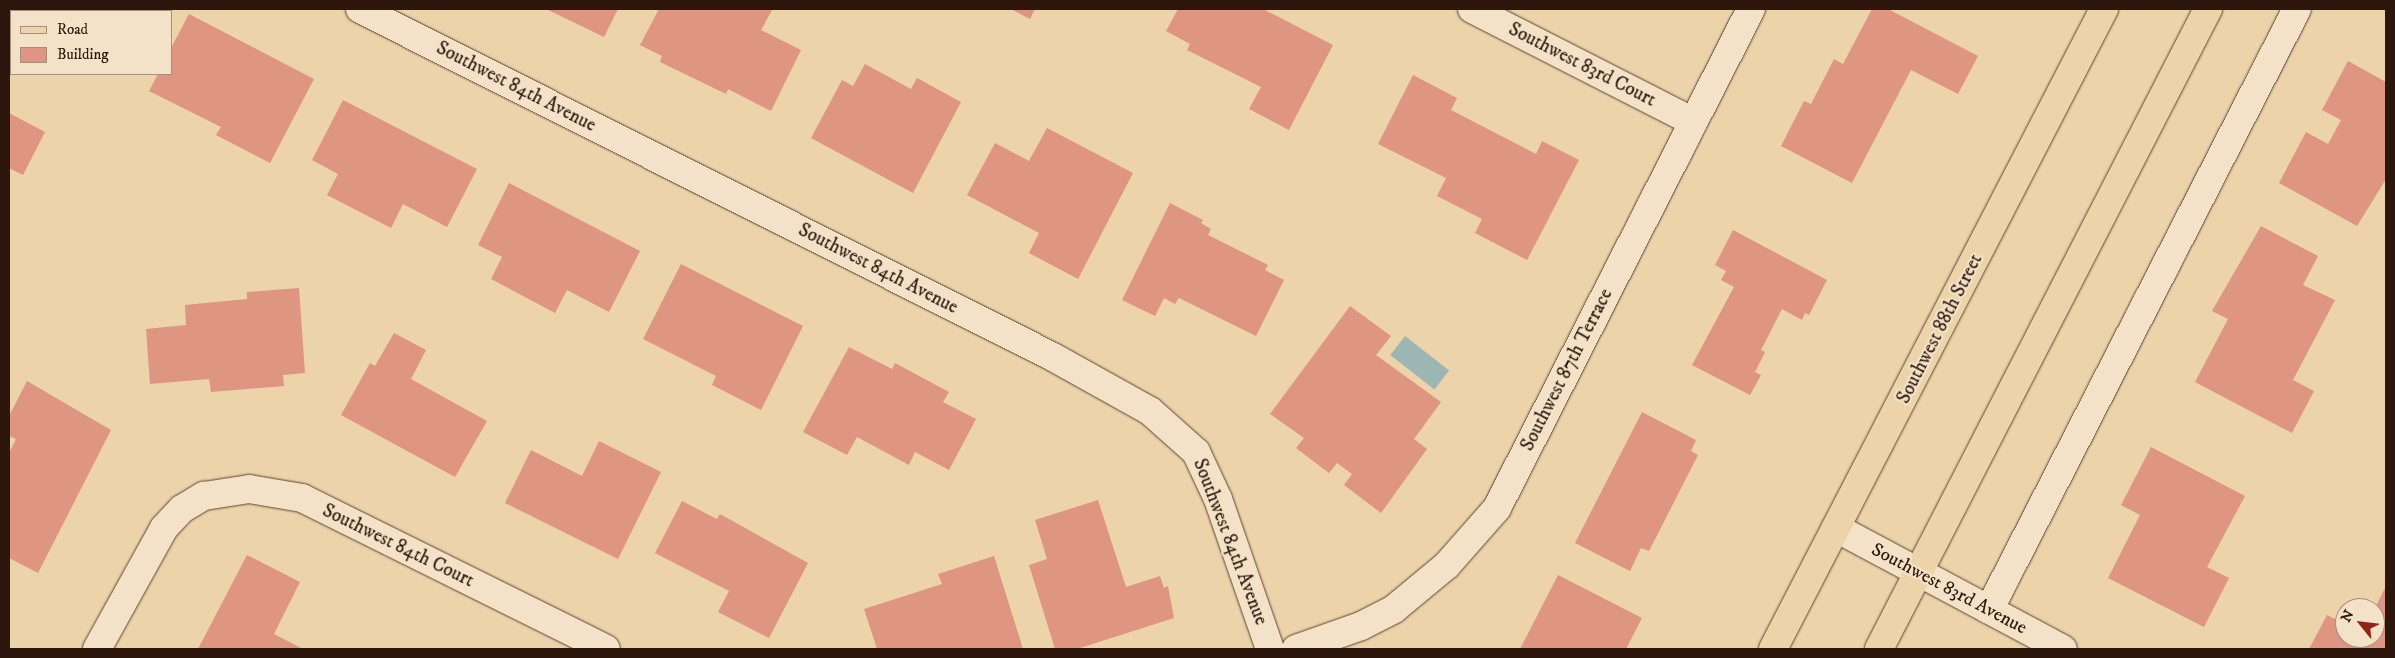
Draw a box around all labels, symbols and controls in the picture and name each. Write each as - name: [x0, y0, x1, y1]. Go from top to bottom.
- legend: [10, 10, 172, 75]
- street label: Southwest 83rd Court: [1505, 18, 1659, 112]
- text: Road: [57, 20, 88, 39]
- street label: Southwest 84th Avenue: [432, 37, 600, 137]
- text: Building: [57, 45, 109, 64]
- street label: Southwest 84th Avenue: [794, 219, 962, 319]
- street label: Southwest 88th Street: [1892, 250, 1988, 408]
- street label: Southwest 87th Terrace: [1516, 285, 1618, 455]
- street label: Southwest 84th Avenue: [1188, 456, 1272, 628]
- street label: Southwest 84th Court: [319, 499, 477, 593]
- street label: Southwest 83rd Avenue: [1867, 538, 2031, 640]
- north arrow: [2335, 598, 2385, 648]
- text: N: [2337, 607, 2358, 626]

